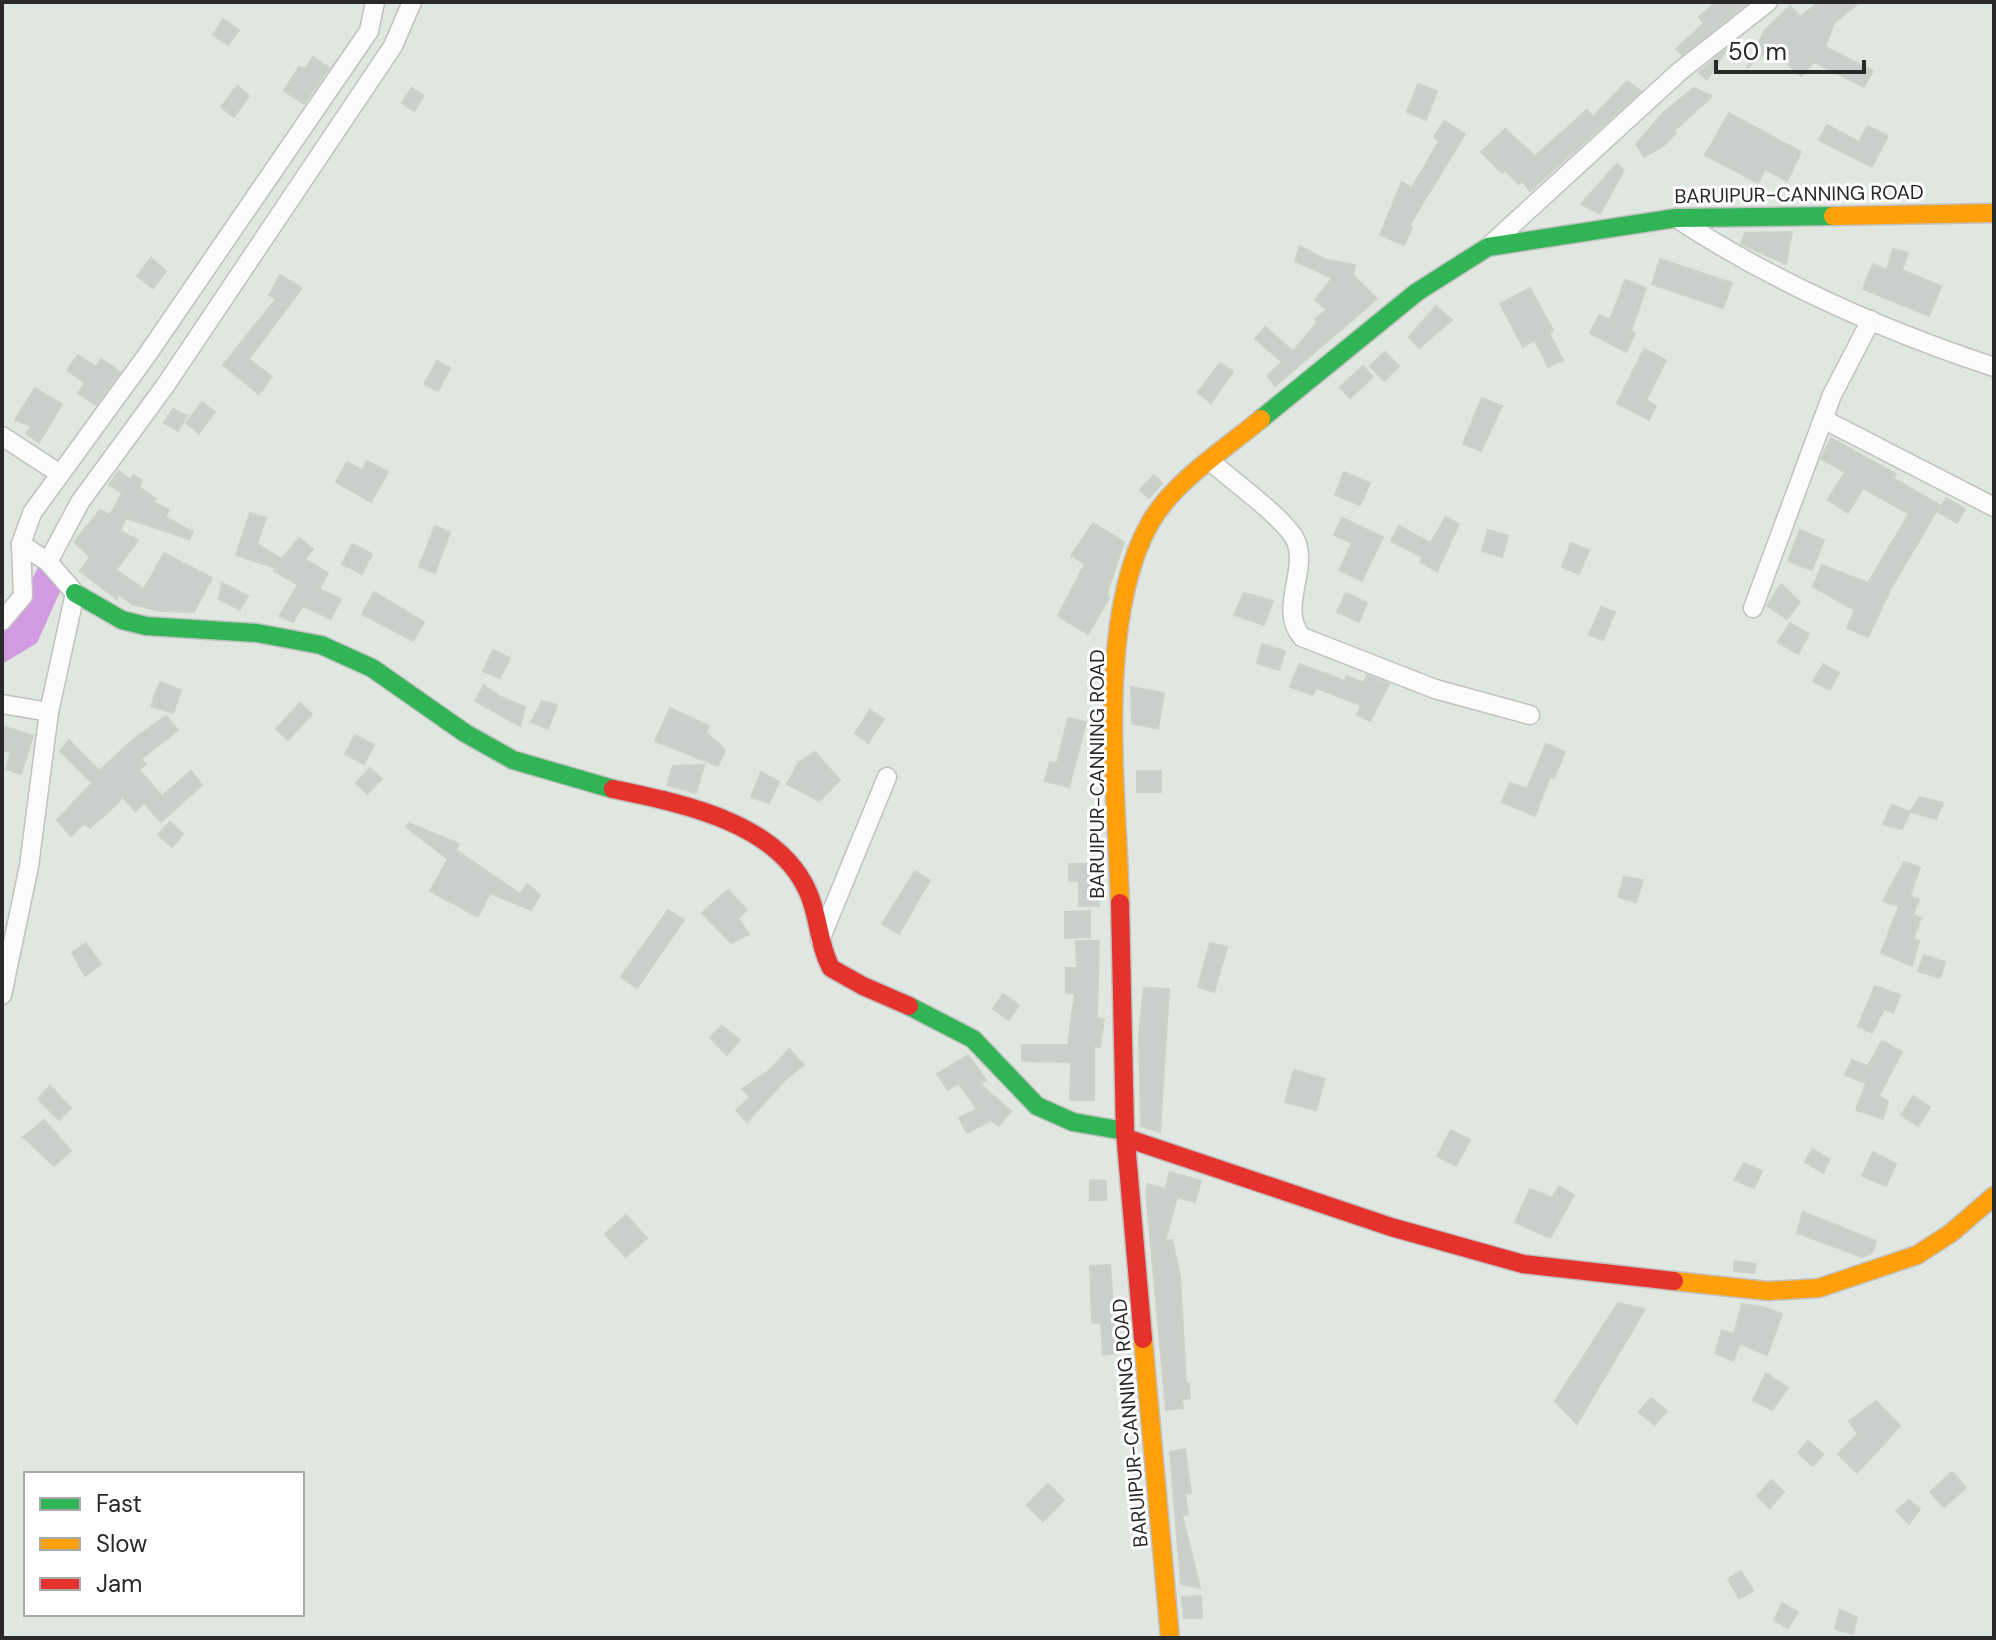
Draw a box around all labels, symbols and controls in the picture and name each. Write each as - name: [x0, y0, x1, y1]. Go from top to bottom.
- scale bar: [1716, 24, 1864, 74]
- text: 50 m: [1728, 36, 1787, 67]
- street label: BARUIPUR-CANNING ROAD: [1674, 179, 1924, 209]
- street label: BARUIPUR-CANNING ROAD: [1084, 649, 1110, 899]
- street label: BARUIPUR-CANNING ROAD: [1106, 1298, 1154, 1548]
- legend: [24, 1472, 304, 1616]
- text: Fast: [96, 1488, 142, 1519]
- text: Slow: [96, 1528, 147, 1559]
- text: Jam: [96, 1568, 142, 1599]

